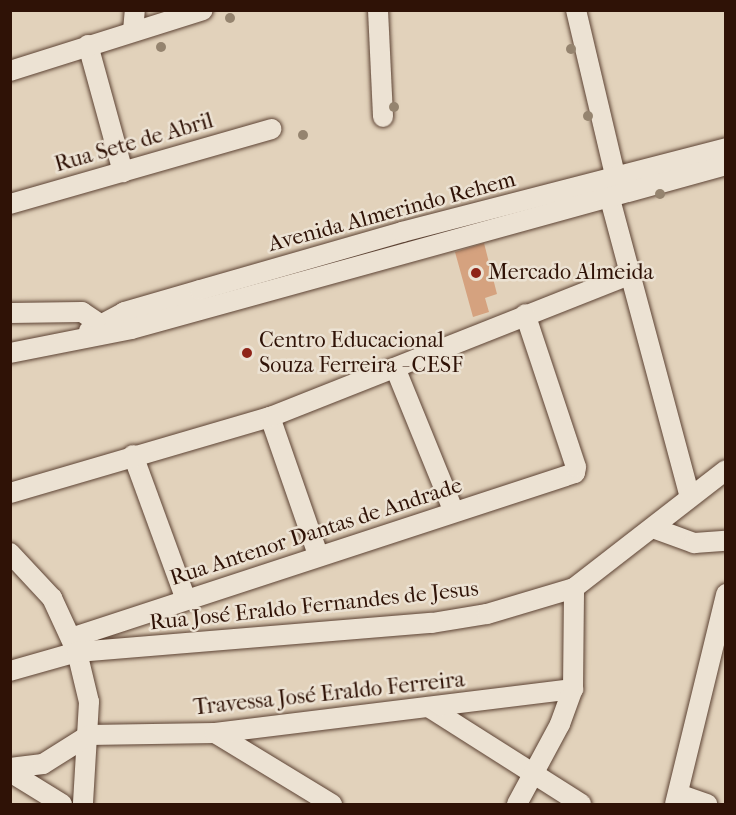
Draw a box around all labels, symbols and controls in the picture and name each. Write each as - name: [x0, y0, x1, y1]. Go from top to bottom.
- street label: Rua Sete de Abril: [52, 108, 216, 178]
- street label: Avenida Almerindo Rehem: [265, 166, 519, 258]
- place label: Mercado Almeida: [488, 260, 654, 286]
- marker: Mercado Almeida: [469, 266, 483, 280]
- place label: Centro Educacional Souza Ferreira - CESF: [259, 327, 463, 378]
- marker: Centro Educacional Souza Ferreira - CESF: [240, 346, 254, 360]
- street label: Rua Antenor Dantas de Andrade: [167, 472, 465, 592]
- street label: Rua José Eraldo Fernandes de Jesus: [148, 576, 480, 636]
- street label: Travessa José Eraldo Ferreira: [192, 667, 466, 721]

